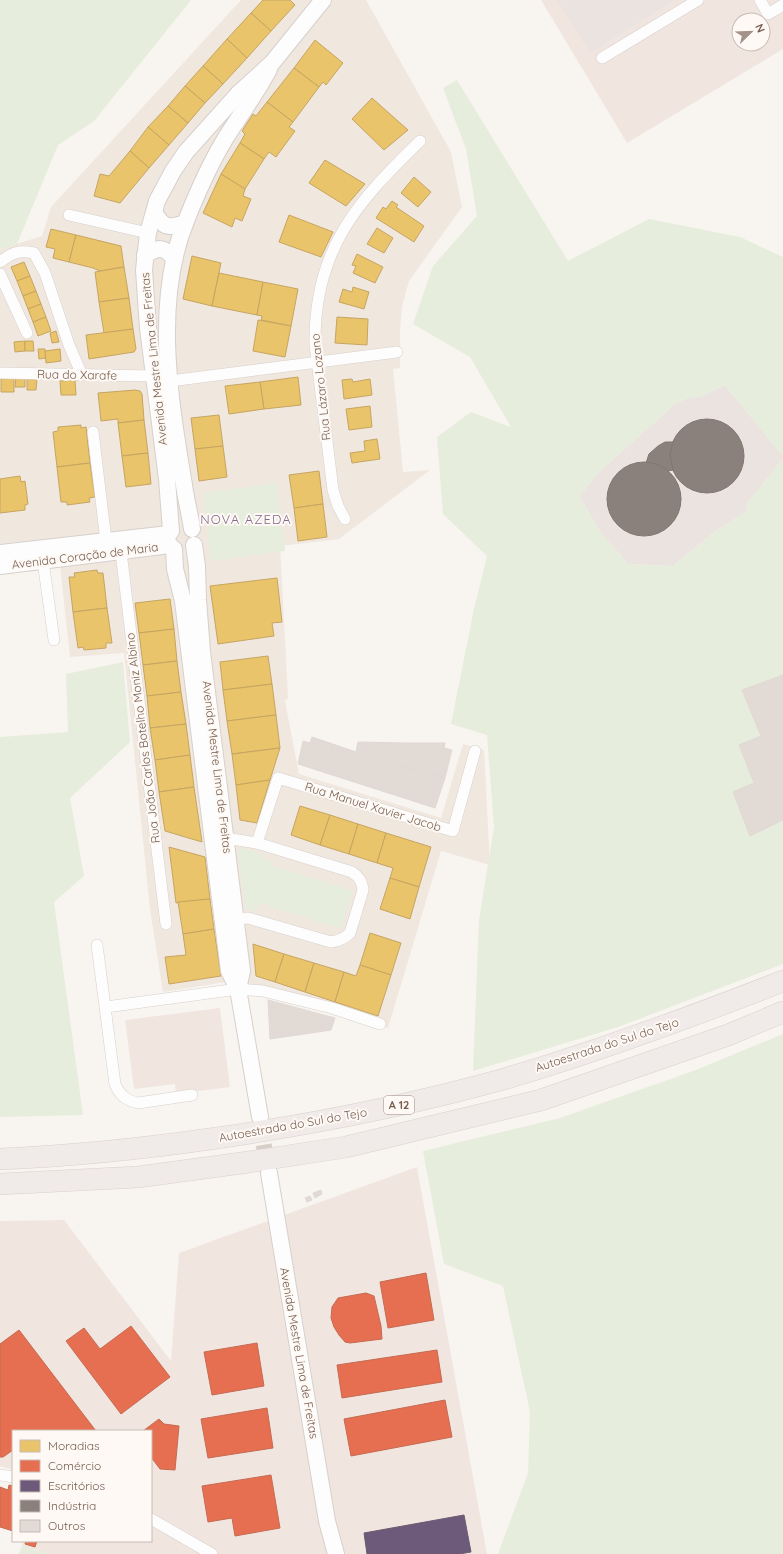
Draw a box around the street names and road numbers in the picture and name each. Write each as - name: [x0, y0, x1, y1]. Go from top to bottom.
- street label: Avenida Mestre Lima de Freitas: [137, 271, 170, 446]
- street label: Rua Lázaro Lozano: [307, 333, 334, 441]
- street label: Rua do Xarafe: [37, 366, 117, 383]
- street label: Avenida Coração de Maria: [11, 539, 159, 572]
- street label: Rua João Carlos Botelho Moniz Albino: [122, 632, 163, 844]
- street label: Avenida Mestre Lima de Freitas: [199, 680, 236, 854]
- street label: Rua Manuel Xavier Jacob: [303, 779, 443, 834]
- street label: Autoestrada do Sul do Tejo: [533, 1014, 681, 1075]
- road number: A 12: [384, 1096, 414, 1114]
- street label: Autoestrada do Sul do Tejo: [218, 1104, 368, 1145]
- street label: Avenida Mestre Lima de Freitas: [277, 1266, 322, 1440]

